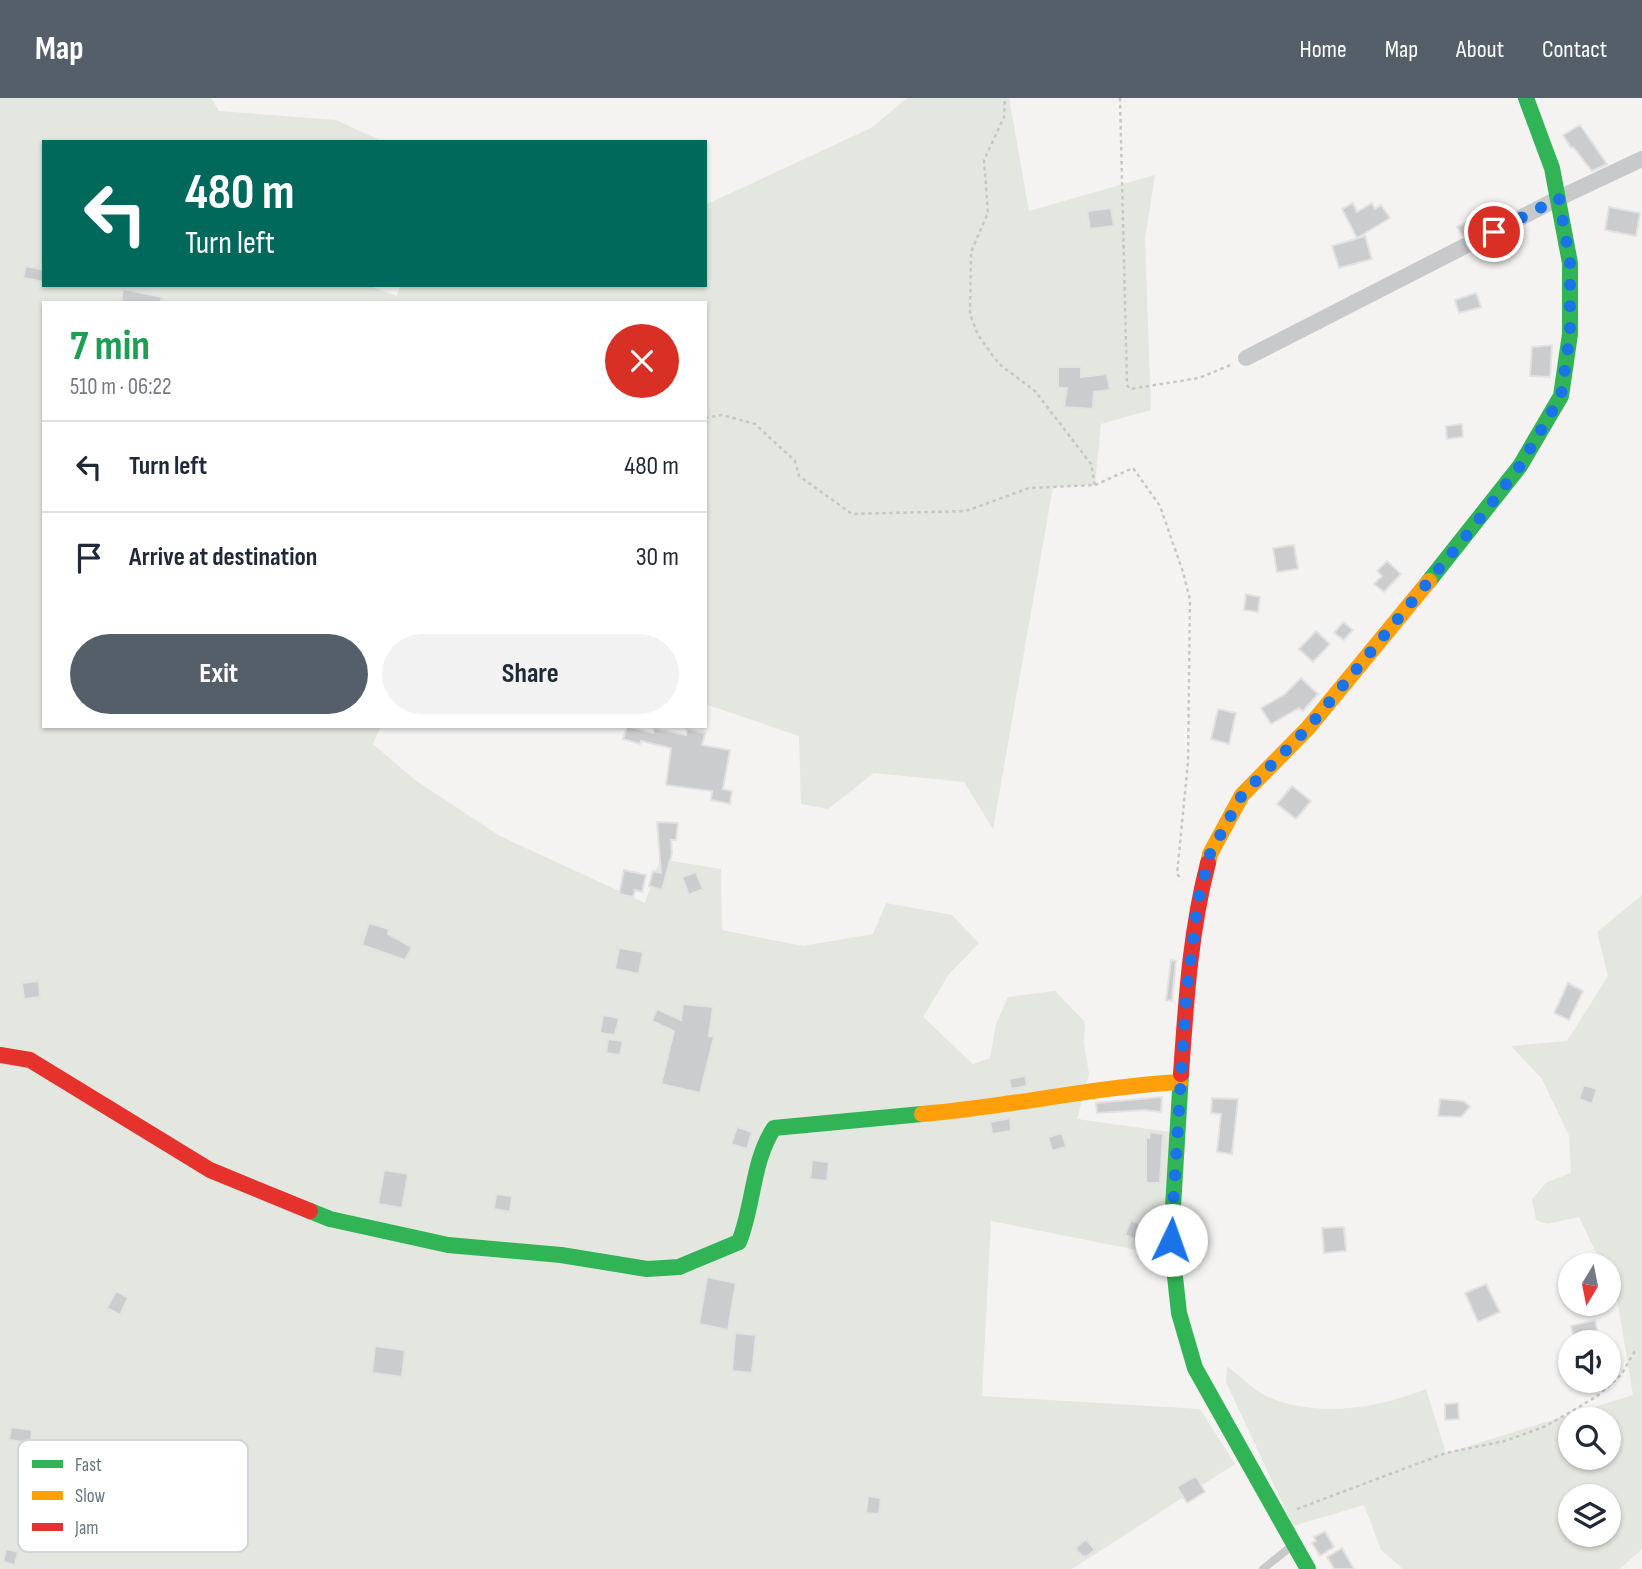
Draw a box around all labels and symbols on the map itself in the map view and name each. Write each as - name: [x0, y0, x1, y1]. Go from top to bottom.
- pin: [1464, 202, 1524, 262]
- position arrow: [1134, 1203, 1208, 1277]
- north arrow: [1558, 1253, 1620, 1316]
- legend: [18, 1440, 248, 1552]
- text: Fast: [75, 1454, 102, 1477]
- text: Slow: [75, 1485, 105, 1508]
- text: Jam: [74, 1517, 98, 1540]

